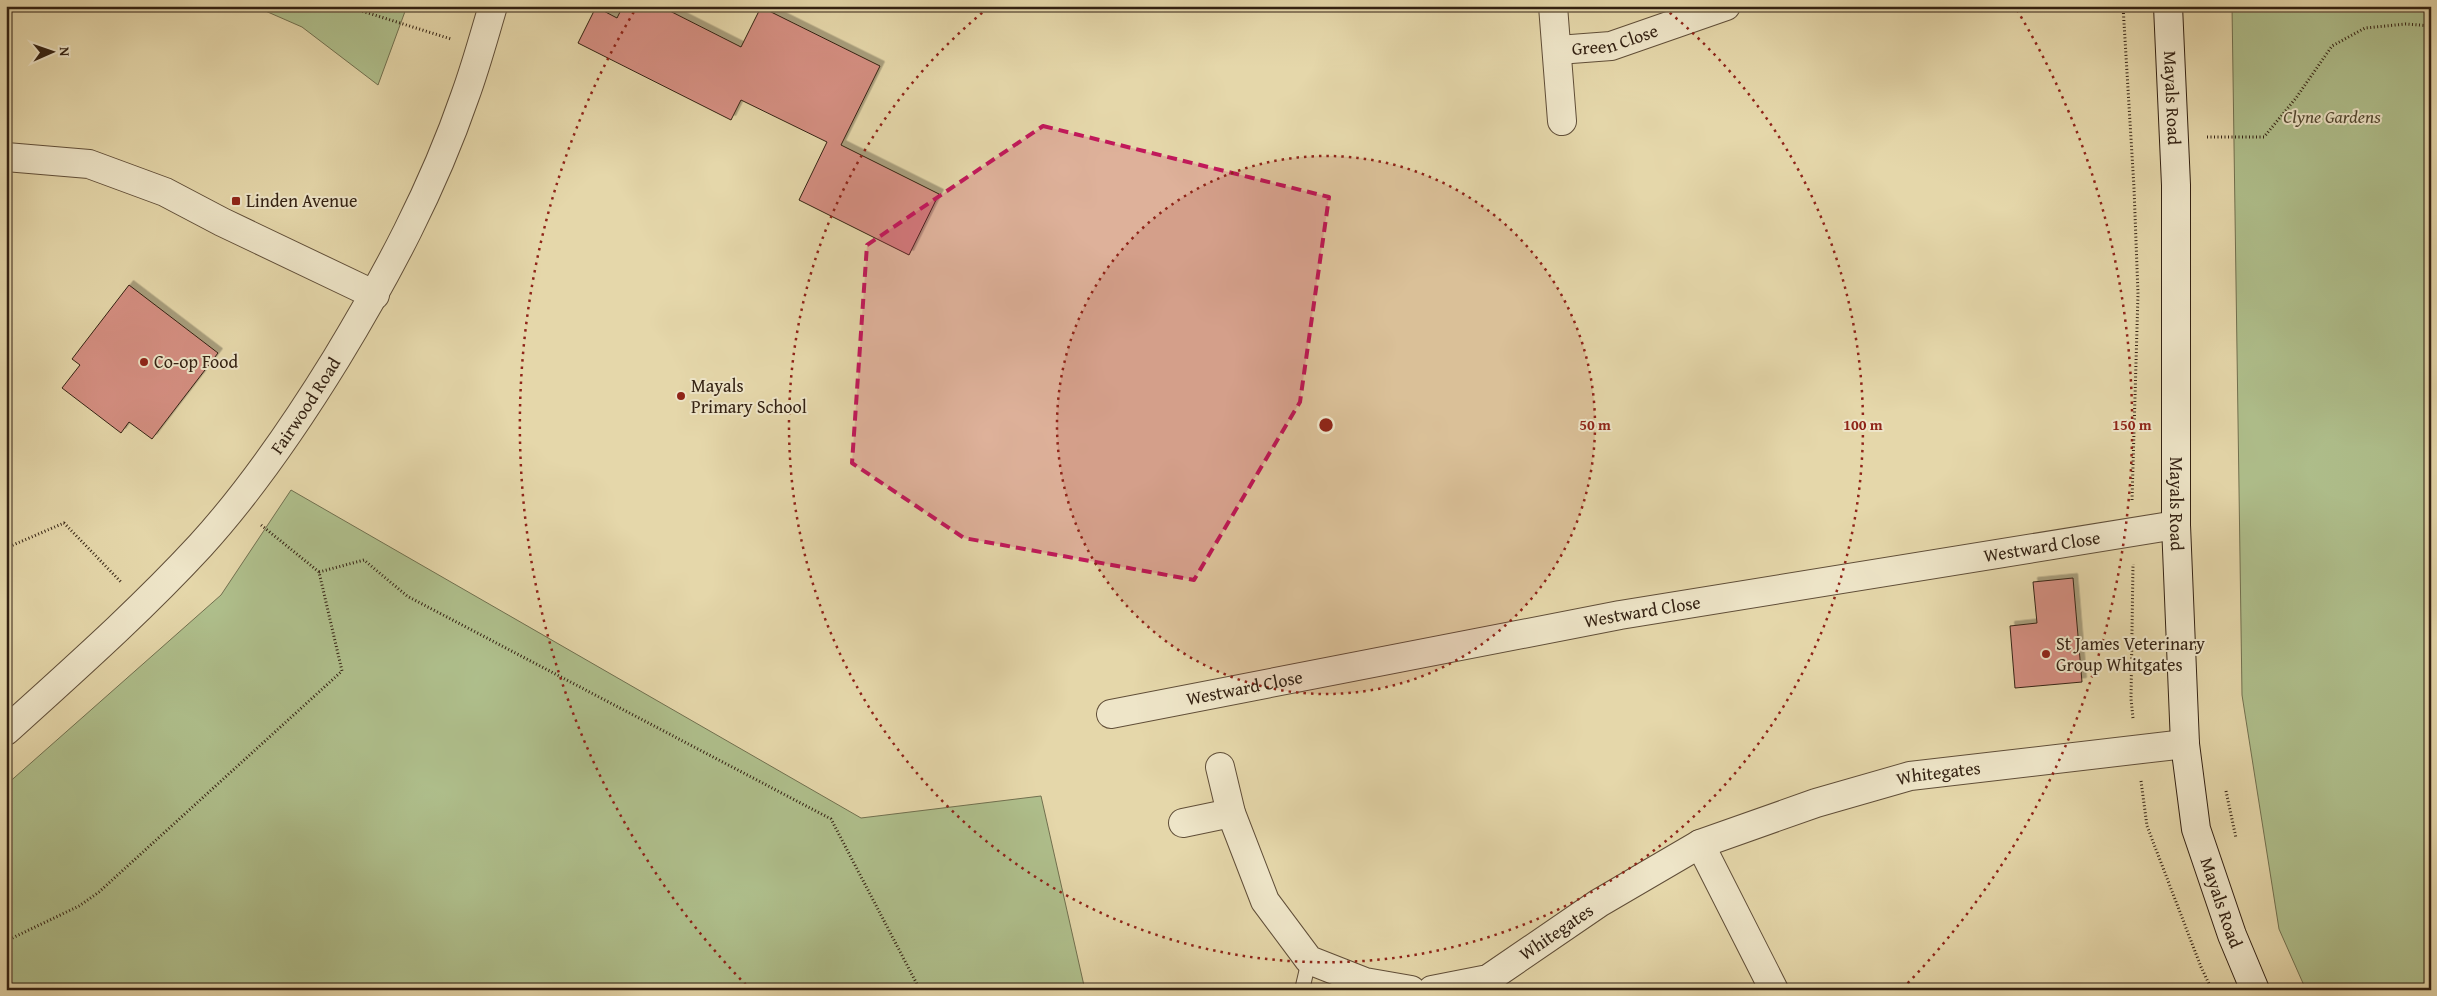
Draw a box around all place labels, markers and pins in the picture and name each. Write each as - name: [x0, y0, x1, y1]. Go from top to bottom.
- place label: Linden Avenue: [246, 187, 357, 214]
- marker: Linden Avenue: [230, 195, 242, 207]
- place label: Co-op Food: [154, 348, 238, 375]
- marker: Co-op Food: [138, 356, 150, 368]
- place label: Mayals Primary School: [691, 372, 807, 420]
- marker: Mayals Primary School: [675, 390, 687, 402]
- centre of rings: [1317, 416, 1335, 434]
- place label: St James Veterinary Group Whitgates: [2056, 630, 2205, 678]
- marker: St James Veterinary Group Whitgates: [2040, 648, 2052, 660]

